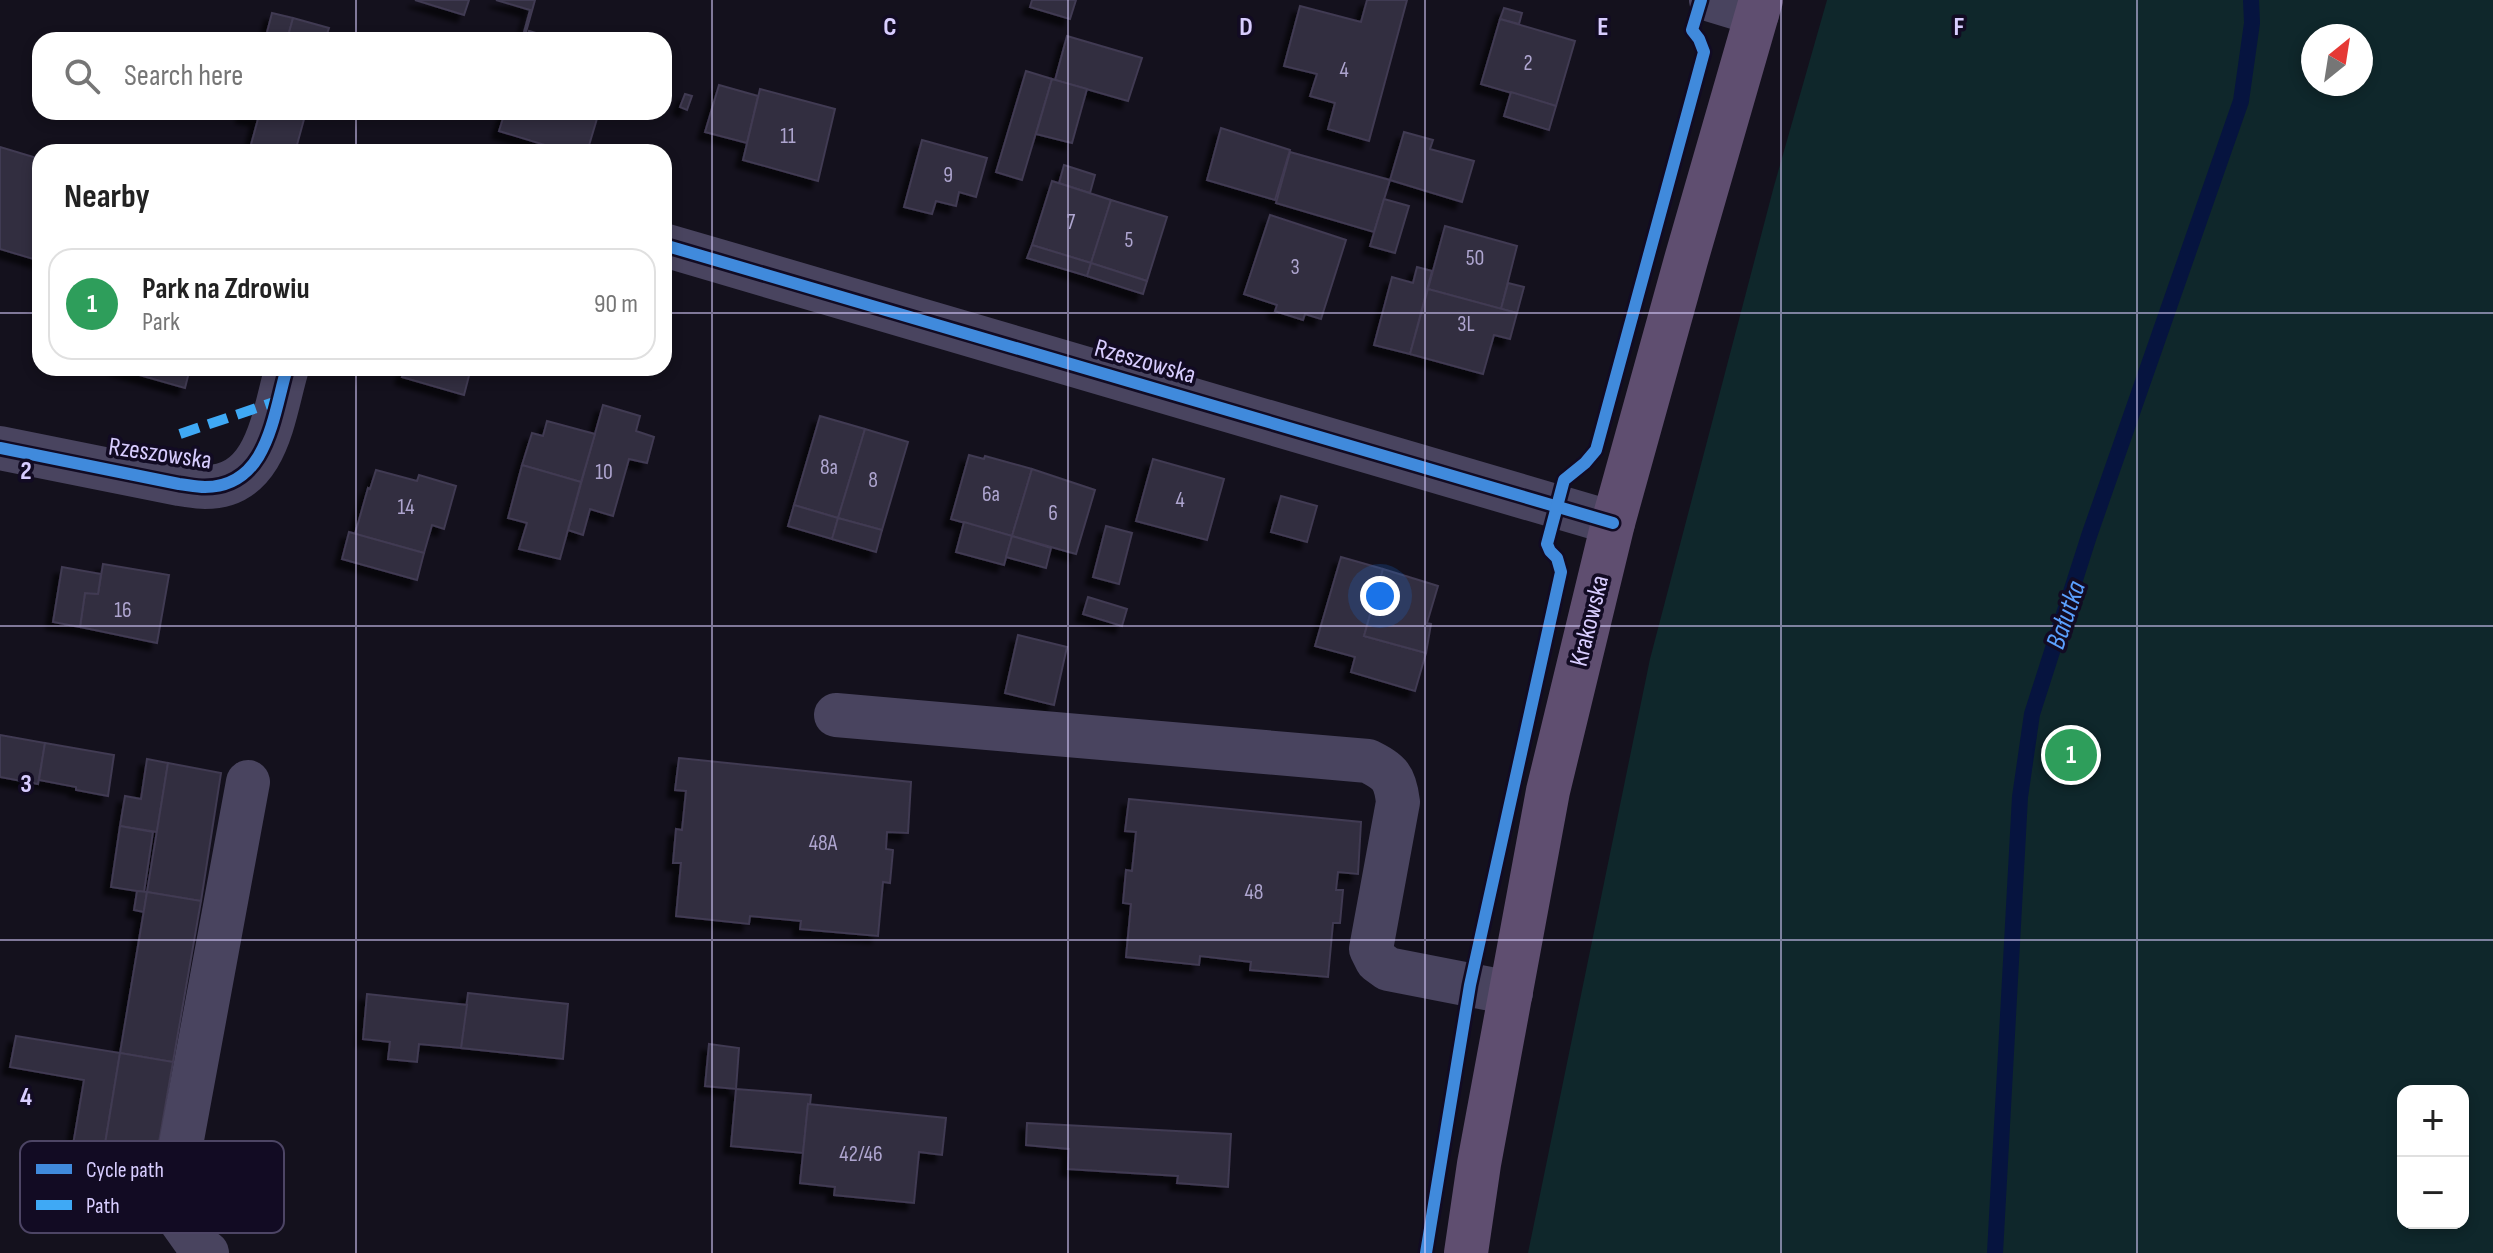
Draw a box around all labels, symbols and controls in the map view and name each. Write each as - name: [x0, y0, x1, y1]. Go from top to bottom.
- text: C: [883, 12, 897, 43]
- text: D: [1239, 12, 1253, 43]
- text: E: [1597, 12, 1609, 43]
- text: F: [1954, 12, 1965, 43]
- north arrow: [2301, 24, 2373, 96]
- search box: [32, 32, 672, 120]
- house number: 2: [1523, 50, 1533, 77]
- icon: search: [60, 54, 104, 98]
- house number: 4: [1339, 57, 1349, 84]
- text: Search here: [124, 58, 243, 94]
- house number: 11: [780, 123, 796, 150]
- house number: 9: [943, 162, 953, 189]
- text: Nearby: [64, 176, 150, 217]
- house number: 7: [1067, 209, 1076, 236]
- house number: 5: [1125, 227, 1134, 254]
- house number: 50: [1466, 245, 1484, 272]
- house number: 3: [1290, 254, 1300, 281]
- text: Park na Zdrowiu: [142, 271, 310, 307]
- text: 1: [87, 289, 97, 320]
- text: 90 m: [594, 289, 638, 320]
- text: Park: [142, 307, 180, 338]
- house number: 3L: [1457, 311, 1475, 338]
- street label: Rzeszowska: [1091, 333, 1199, 391]
- street label: Rzeszowska: [106, 431, 214, 477]
- house number: 8a: [820, 454, 838, 481]
- text: 2: [20, 456, 32, 487]
- house number: 10: [595, 459, 613, 486]
- house number: 8: [868, 467, 878, 494]
- house number: 6a: [982, 481, 1000, 508]
- house number: 4: [1175, 487, 1185, 514]
- house number: 14: [398, 494, 414, 521]
- house number: 6: [1048, 500, 1058, 527]
- street label: Krakowska: [1564, 572, 1616, 670]
- your location: [1360, 576, 1400, 616]
- water label: Bałutka: [2039, 576, 2093, 653]
- house number: 16: [114, 597, 132, 624]
- pin: 1: [2045, 725, 2097, 785]
- text: 3: [20, 769, 32, 800]
- house number: 48A: [809, 830, 838, 857]
- house number: 48: [1245, 879, 1263, 906]
- text: 4: [20, 1082, 32, 1113]
- map controls: [2397, 1085, 2469, 1229]
- button: +: [2397, 1085, 2469, 1157]
- legend: [20, 1141, 284, 1233]
- house number: 42/46: [839, 1141, 883, 1168]
- text: Cycle path: [86, 1157, 164, 1184]
- button: −: [2397, 1157, 2469, 1229]
- text: Path: [86, 1193, 120, 1220]

